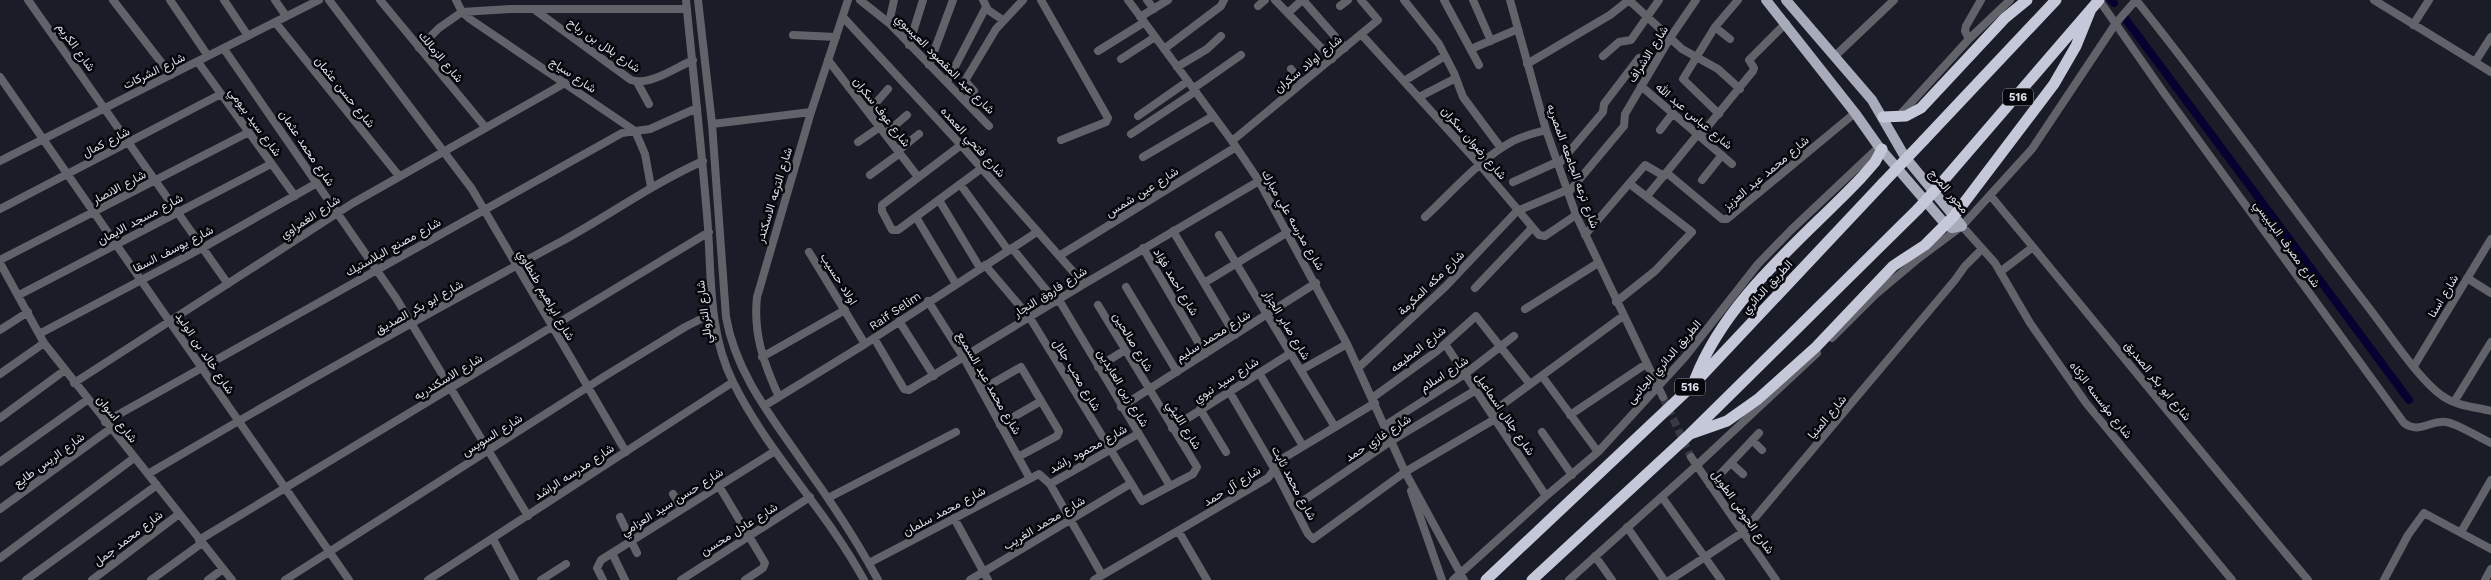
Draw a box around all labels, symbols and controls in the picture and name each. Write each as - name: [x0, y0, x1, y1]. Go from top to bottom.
- street label: شارع عبد المقصود العيسوي: [890, 11, 998, 119]
- street label: شارع بلال بن رباح: [564, 15, 643, 77]
- street label: شارع الكريم: [52, 20, 98, 75]
- street label: شارع الاشراف: [1625, 23, 1673, 86]
- street label: شارع الزمالك: [414, 29, 466, 87]
- street label: شارع اولاد سكران: [1271, 32, 1346, 97]
- street label: شارع الشركات: [121, 50, 188, 94]
- street label: شارع حسن عثمان: [310, 53, 378, 132]
- street label: شارع سياج: [546, 54, 599, 97]
- street label: شارع عوف سكران: [849, 74, 914, 151]
- street label: شارع عباس عبد الله: [1651, 80, 1735, 154]
- street label: شارع سيد بيومي: [223, 85, 284, 161]
- road number: 516: [2003, 88, 2033, 105]
- street label: شارع ترعه الجامعه المصريه: [1542, 102, 1602, 231]
- street label: شارع فتحي العمده: [935, 104, 1008, 182]
- street label: شارع رضوان سكران: [1437, 104, 1509, 184]
- street label: شارع محمد عثمان: [275, 107, 338, 190]
- street label: شارع كمال: [80, 124, 133, 162]
- street label: شارع محمد عبد العزيز: [1720, 133, 1813, 215]
- street label: شارع الترعه الاسكندر: [753, 146, 797, 246]
- street label: شارع عين شمس: [1103, 164, 1182, 222]
- street label: محور المرج: [1925, 166, 1972, 217]
- street label: شارع الانصار: [89, 167, 149, 209]
- street label: شارع مدرسه علي مبارك: [1256, 167, 1327, 274]
- street label: شارع مسجد الايمان: [95, 191, 186, 249]
- street label: شارع الغمراوي: [277, 192, 344, 244]
- street label: شارع مصرف البلبيسي: [2248, 198, 2323, 292]
- street label: شارع مصنع البلاستيك: [343, 215, 444, 281]
- street label: شارع يوسف السقا: [131, 223, 216, 277]
- street label: شارع احمد فؤاد: [1149, 246, 1202, 319]
- street label: شارع ابراهيم طنطاوي: [512, 247, 578, 344]
- street label: شارع مكه المكرمة: [1395, 248, 1468, 320]
- street label: اولاد حسيب: [817, 251, 860, 308]
- street label: الطريق الدائري: [1739, 257, 1798, 319]
- street label: شارع فاروق النجار: [1010, 264, 1090, 322]
- street label: شارع اسنا: [2425, 272, 2463, 321]
- street label: شارع ابو بكر الصديق: [373, 277, 466, 339]
- street label: شارع التروللي: [693, 279, 718, 344]
- street label: شارع صابر الجزار: [1258, 287, 1313, 363]
- street label: Raif Selim: [867, 289, 923, 333]
- street label: شارع محمد سليم: [1173, 307, 1254, 366]
- street label: شارع خالد بن الوليد: [171, 310, 237, 398]
- street label: شارع صالحين: [1108, 310, 1156, 375]
- street label: الطريق الدائري الجانبى: [1624, 317, 1706, 409]
- street label: شارع المطبعه: [1387, 323, 1450, 377]
- street label: شارع محمد عبد السميع: [952, 329, 1024, 438]
- street label: شارع محب جلال: [1048, 337, 1104, 414]
- street label: شارع ابو بكر الصديق: [2120, 338, 2194, 425]
- street label: شارع زين العابدين: [1093, 347, 1152, 430]
- street label: شارع الاسكندريه: [411, 351, 486, 405]
- street label: شارع اسلام: [1417, 353, 1472, 396]
- street label: شارع سيد نبوي: [1191, 354, 1263, 408]
- street label: شارع مؤسسه الزكاه: [2065, 359, 2135, 442]
- street label: شارع جلال اسماعيل: [1471, 370, 1538, 459]
- road number: 516: [1675, 378, 1705, 396]
- street label: شارع المنيا: [1805, 392, 1851, 443]
- street label: شارع اسوان: [92, 393, 140, 447]
- street label: شارع الليثي: [1161, 398, 1204, 454]
- street label: شارع السويس: [459, 411, 526, 461]
- street label: شارع غازي حمد: [1342, 412, 1415, 467]
- street label: شارع محمود راشد: [1047, 422, 1130, 478]
- street label: شارع الريس طايع: [11, 430, 88, 492]
- street label: شارع مدرسه الراشد: [531, 441, 618, 505]
- street label: شارع محمد ثابت: [1267, 444, 1319, 523]
- street label: شارع آل حمد: [1201, 463, 1264, 511]
- street label: شارع حسن سيد العزامي: [618, 465, 727, 542]
- street label: شارع الحوض الطويل: [1707, 467, 1777, 558]
- street label: شارع محمد سلمان: [900, 483, 989, 540]
- street label: شارع محمد الغريب: [1001, 493, 1088, 555]
- street label: شارع عادل محسن: [698, 500, 781, 560]
- street label: شارع محمد جمل: [91, 507, 167, 570]

